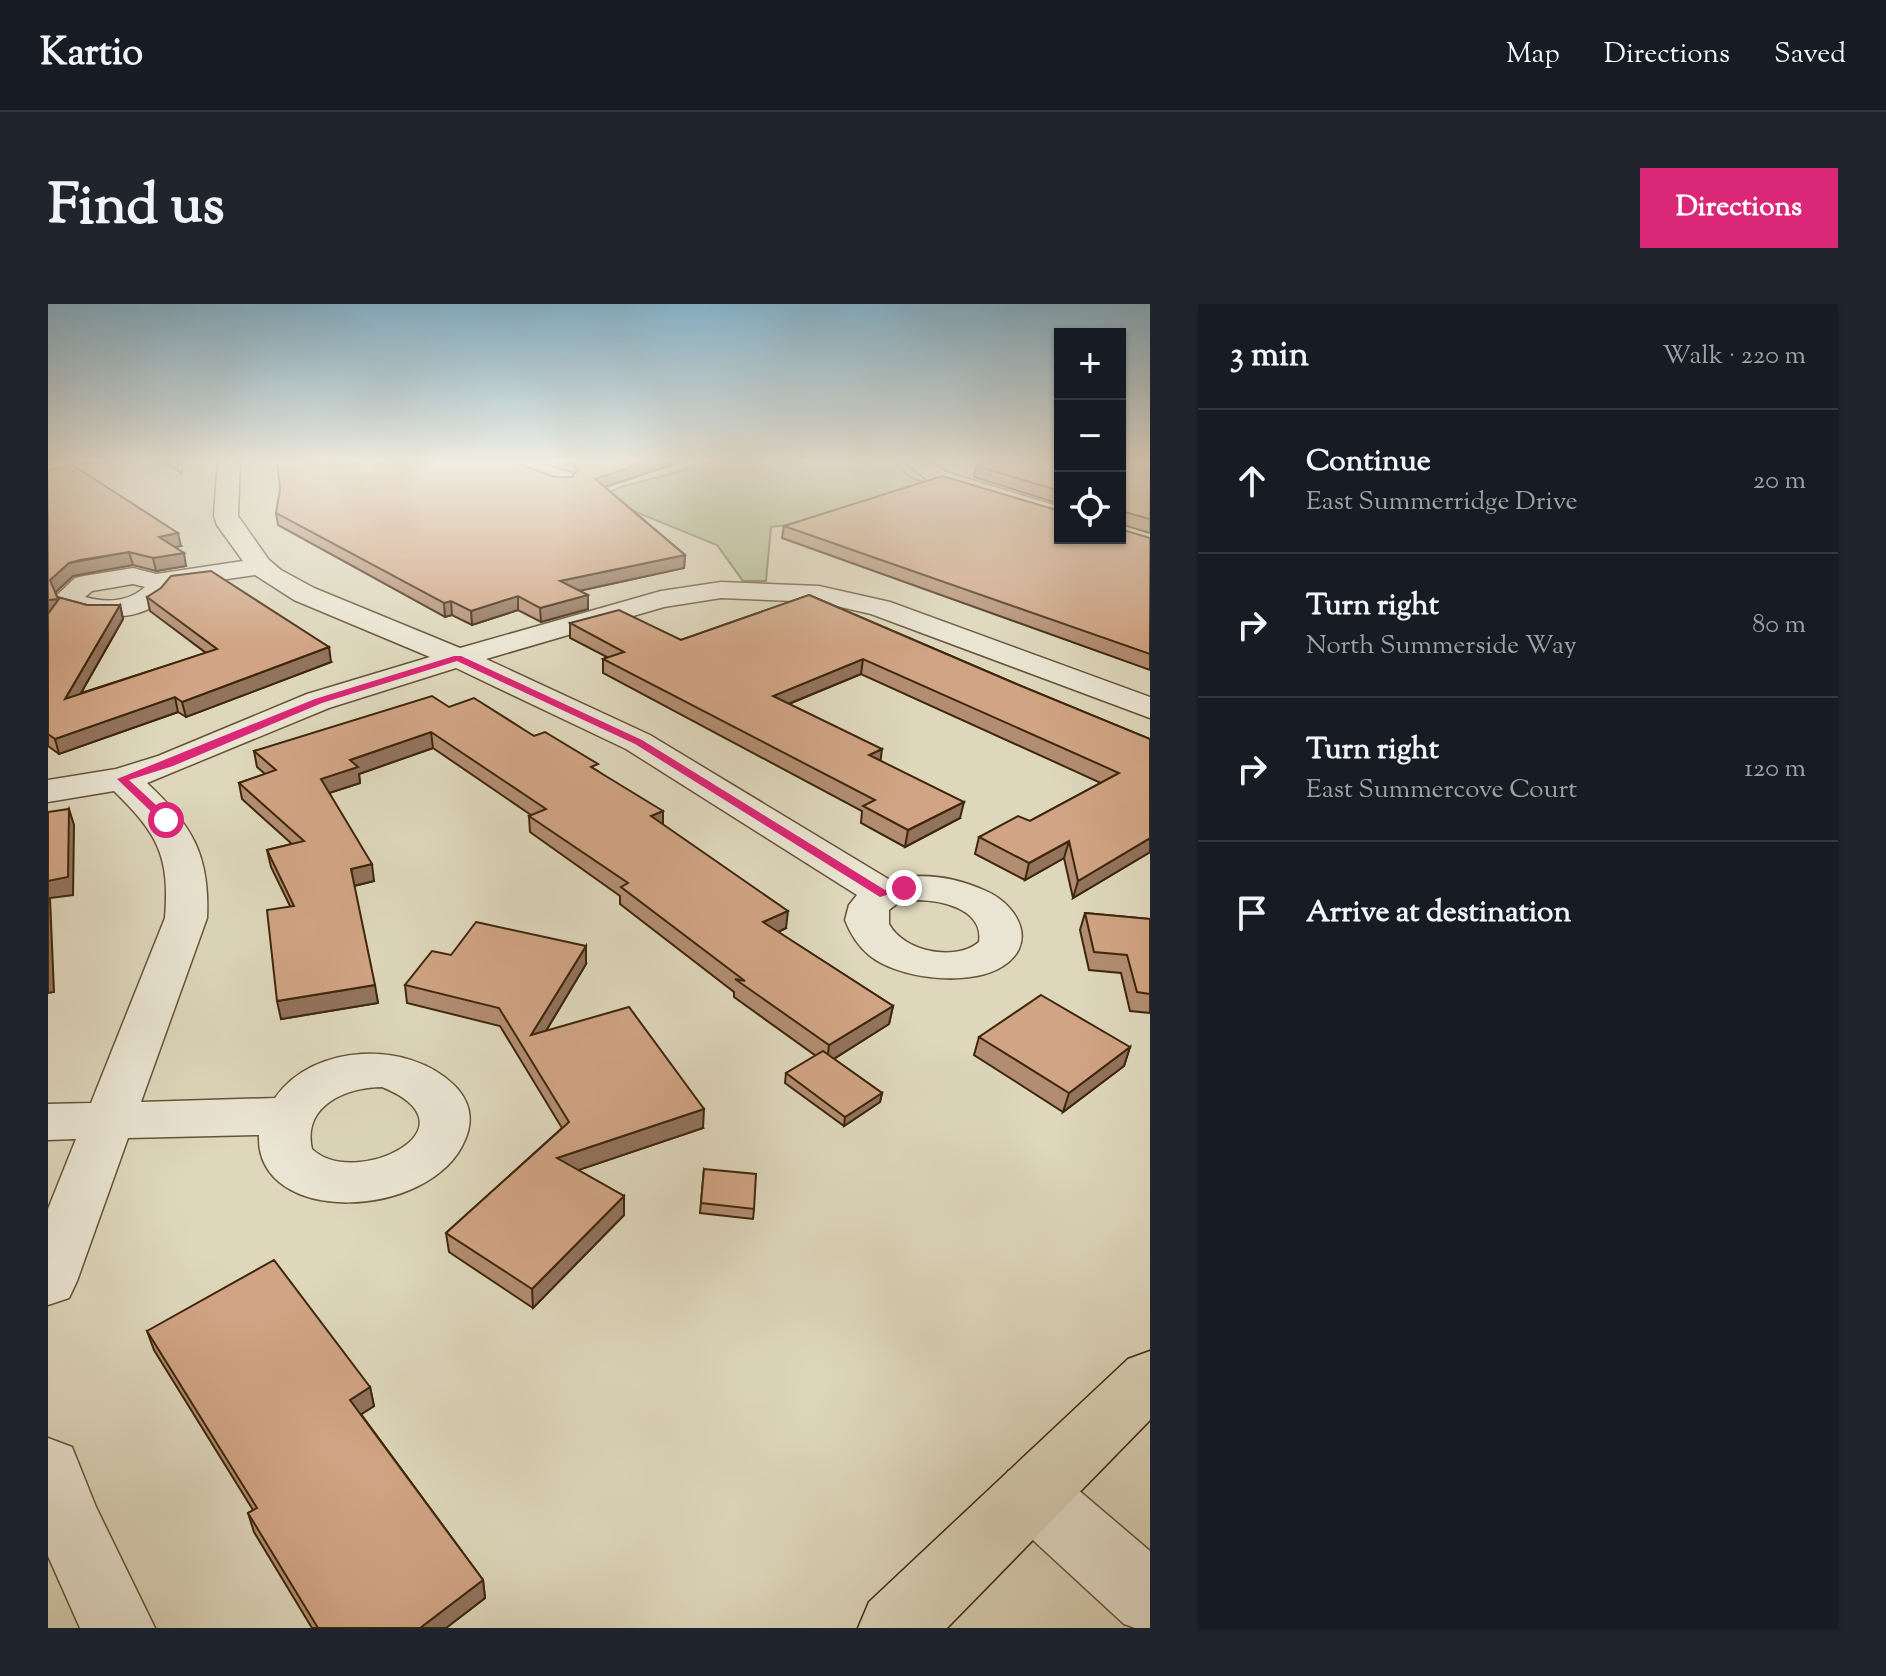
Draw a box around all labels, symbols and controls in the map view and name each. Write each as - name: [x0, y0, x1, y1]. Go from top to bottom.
- text: Kartio: [40, 28, 143, 82]
- text: Map: [1506, 35, 1560, 75]
- text: Directions: [1604, 35, 1730, 75]
- text: Saved: [1774, 35, 1846, 75]
- text: Find us: [48, 168, 224, 249]
- button: Directions: [1640, 168, 1838, 248]
- map controls: [1054, 328, 1126, 544]
- button: +: [1054, 328, 1126, 400]
- text: 3 min: [1230, 332, 1309, 381]
- text: Walk · 220 m: [1662, 338, 1806, 375]
- button: −: [1054, 400, 1126, 472]
- text: Continue: [1306, 441, 1431, 484]
- icon: ahead: [1230, 459, 1274, 503]
- text: 20 m: [1753, 463, 1806, 500]
- button: locate: [1054, 472, 1126, 544]
- text: East Summerridge Drive: [1306, 484, 1578, 521]
- text: Turn right: [1306, 585, 1439, 628]
- icon: right: [1230, 603, 1274, 647]
- text: 80 m: [1752, 607, 1806, 644]
- text: North Summerside Way: [1306, 628, 1577, 665]
- text: Turn right: [1306, 729, 1439, 772]
- icon: right: [1230, 747, 1274, 791]
- text: 120 m: [1744, 751, 1806, 788]
- text: East Summercove Court: [1306, 772, 1577, 809]
- route start: [148, 802, 184, 838]
- route end: [886, 870, 922, 906]
- icon: arrive: [1230, 891, 1274, 935]
- text: Arrive at destination: [1306, 892, 1571, 935]

